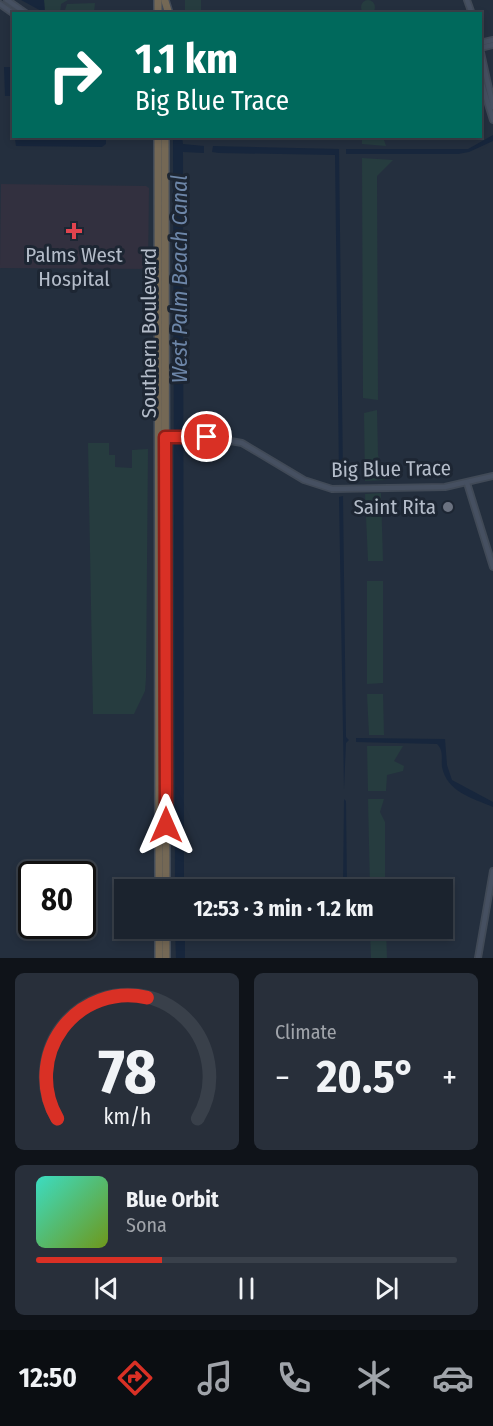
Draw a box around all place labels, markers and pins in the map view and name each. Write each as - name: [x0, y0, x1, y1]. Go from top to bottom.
- marker: Palms West Hospital: [65, 222, 83, 240]
- place label: Palms West Hospital: [25, 242, 123, 292]
- pin: [181, 411, 232, 462]
- place label: Saint Rita: [353, 494, 436, 520]
- marker: Saint Rita: [441, 500, 455, 514]

